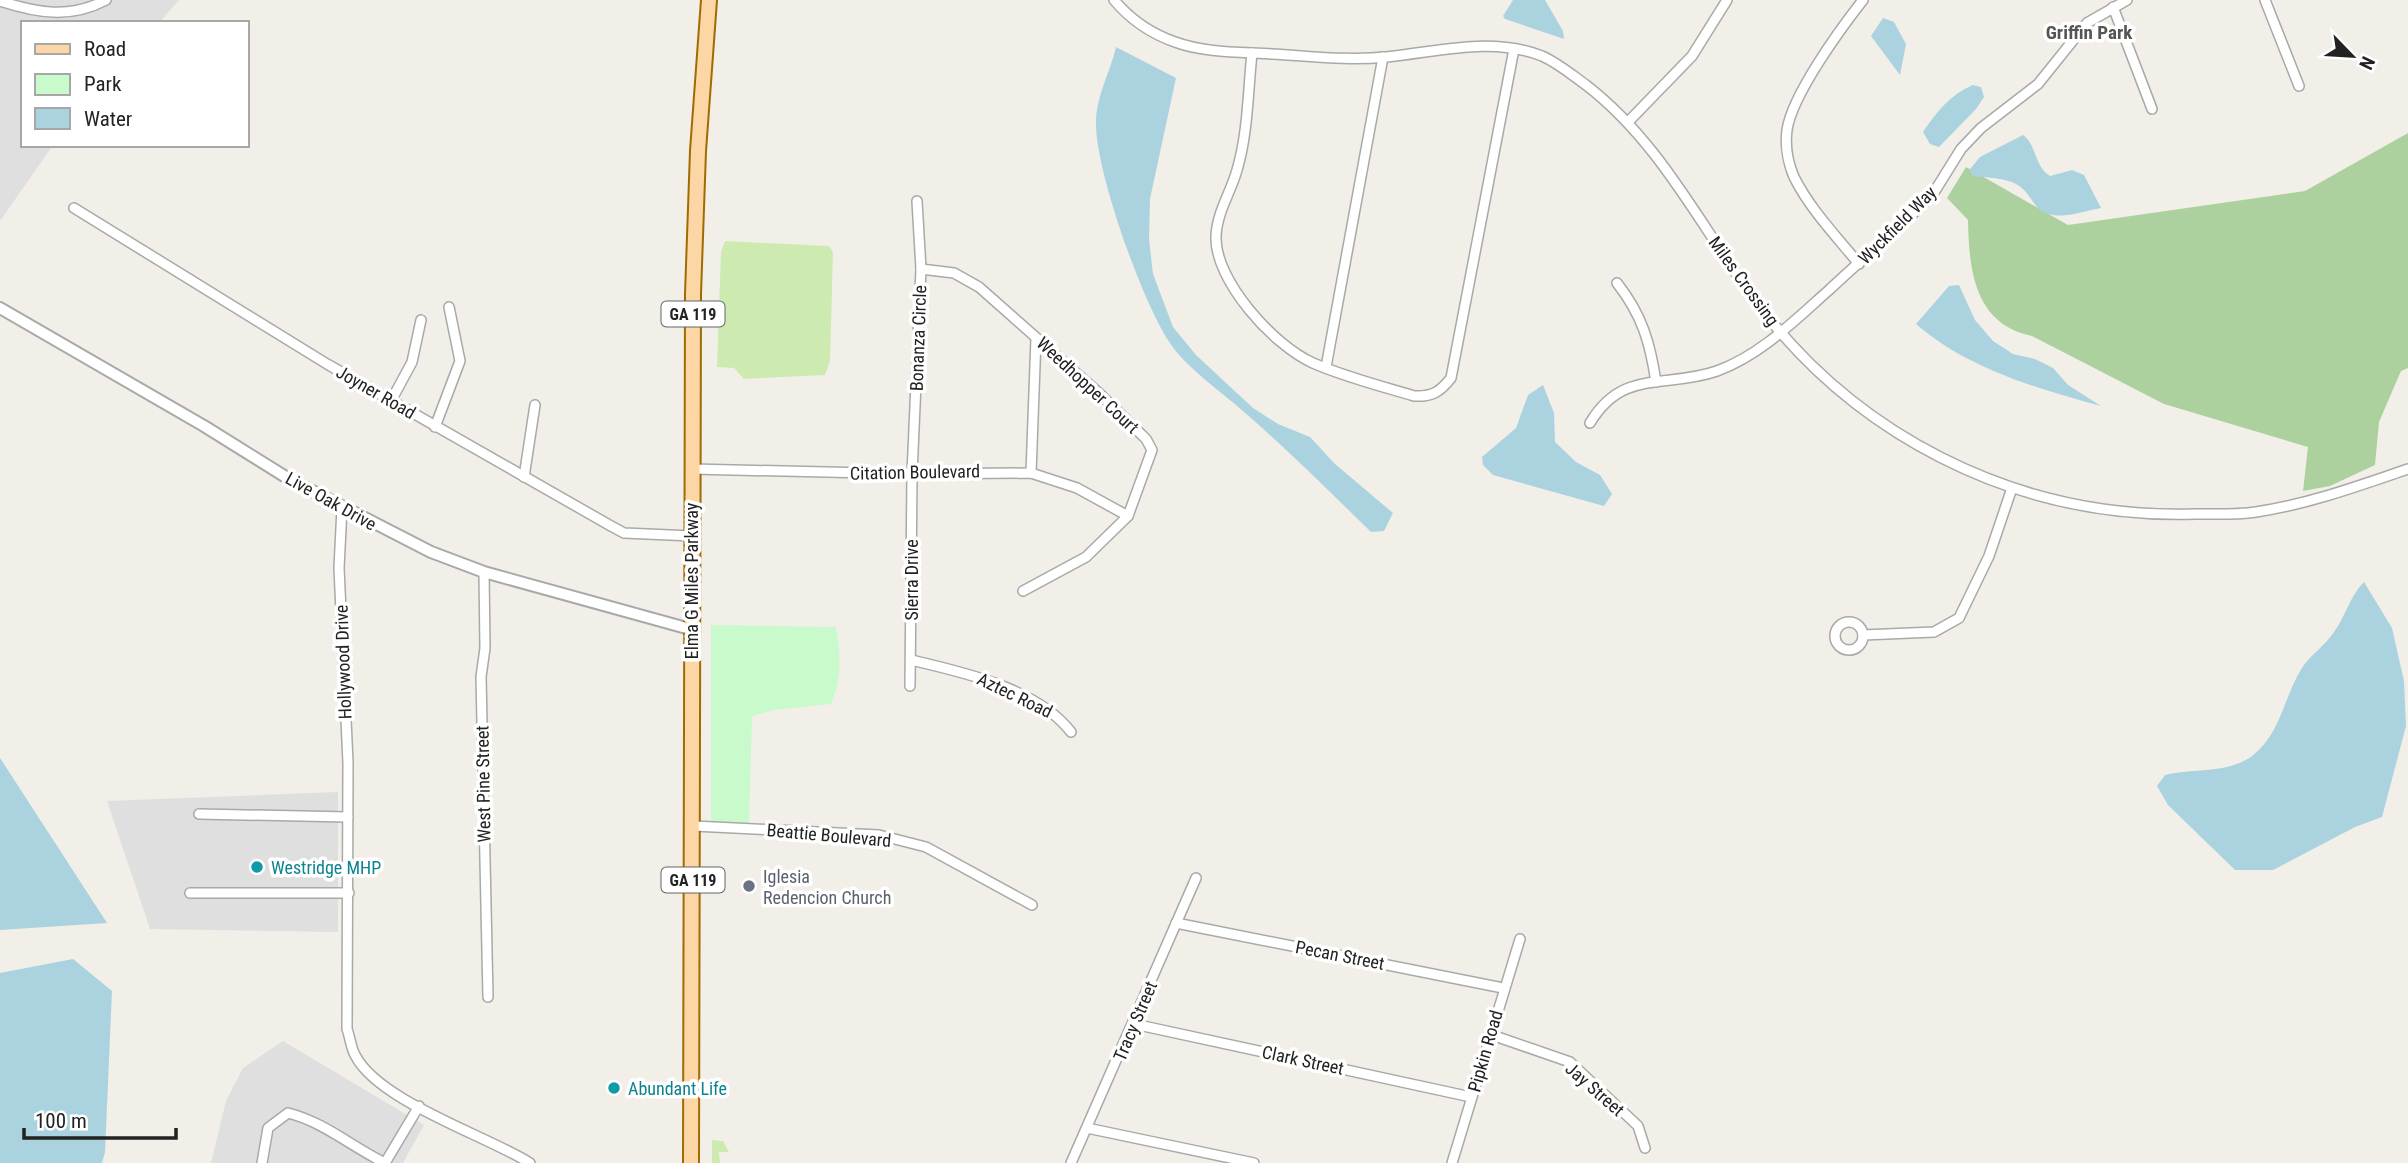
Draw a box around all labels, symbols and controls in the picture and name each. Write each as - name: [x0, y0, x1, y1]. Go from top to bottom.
- legend: [21, 21, 248, 147]
- district label: Griffin Park: [2046, 21, 2133, 44]
- north arrow: [2317, 21, 2387, 91]
- text: Road: [84, 37, 126, 61]
- text: N: [2354, 53, 2380, 73]
- text: Park: [84, 72, 122, 96]
- text: Water: [84, 107, 132, 131]
- street label: Wyckfield Way: [1854, 181, 1941, 268]
- street label: Miles Crossing: [1705, 232, 1783, 330]
- street label: Bonanza Circle: [906, 285, 930, 391]
- road number: GA 119: [662, 302, 724, 326]
- street label: Weedhopper Court: [1033, 332, 1143, 438]
- street label: Joyner Road: [333, 361, 419, 423]
- street label: Citation Boulevard: [850, 460, 980, 484]
- street label: Live Oak Drive: [282, 467, 380, 535]
- street label: Elma G Miles Parkway: [681, 502, 702, 659]
- street label: Sierra Drive: [901, 539, 922, 621]
- street label: Hollywood Drive: [331, 604, 355, 720]
- street label: Aztec Road: [974, 668, 1056, 722]
- street label: West Pine Street: [471, 725, 495, 843]
- street label: Beattie Boulevard: [766, 819, 892, 851]
- place label: Westridge MHP: [271, 857, 381, 878]
- marker: Westridge MHP: [249, 859, 265, 875]
- place label: Iglesia Redencion Church: [763, 866, 891, 908]
- road number: GA 119: [662, 867, 724, 892]
- marker: Iglesia Redencion Church: [741, 878, 757, 894]
- street label: Pecan Street: [1294, 936, 1386, 974]
- street label: Tracy Street: [1109, 978, 1161, 1064]
- street label: Pipkin Road: [1463, 1008, 1507, 1094]
- street label: Clark Street: [1260, 1041, 1346, 1079]
- street label: Jay Street: [1561, 1058, 1629, 1120]
- place label: Abundant Life: [628, 1078, 727, 1099]
- marker: Abundant Life: [606, 1080, 622, 1096]
- scale bar: [24, 1096, 177, 1140]
- text: 100 m: [35, 1109, 87, 1133]

